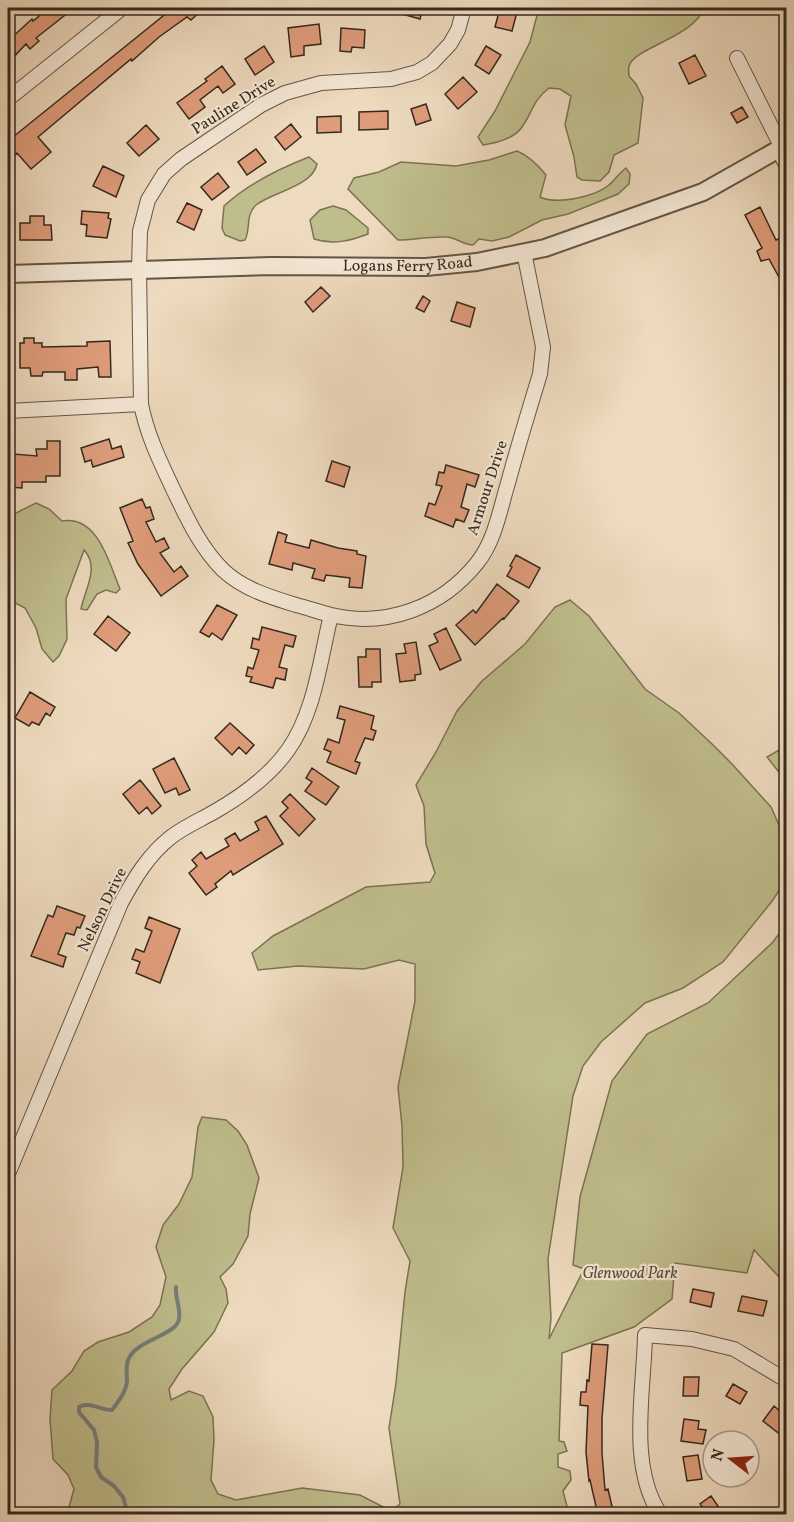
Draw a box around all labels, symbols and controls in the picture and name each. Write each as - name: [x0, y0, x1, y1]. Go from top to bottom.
- street label: Pauline Drive: [188, 71, 280, 141]
- street label: Logans Ferry Road: [343, 251, 474, 278]
- street label: Armour Drive: [462, 438, 514, 538]
- street label: Nelson Drive: [73, 864, 133, 956]
- park label: Glenwood Park: [582, 1263, 678, 1285]
- north arrow: [701, 1429, 761, 1489]
- text: N: [706, 1446, 731, 1464]

